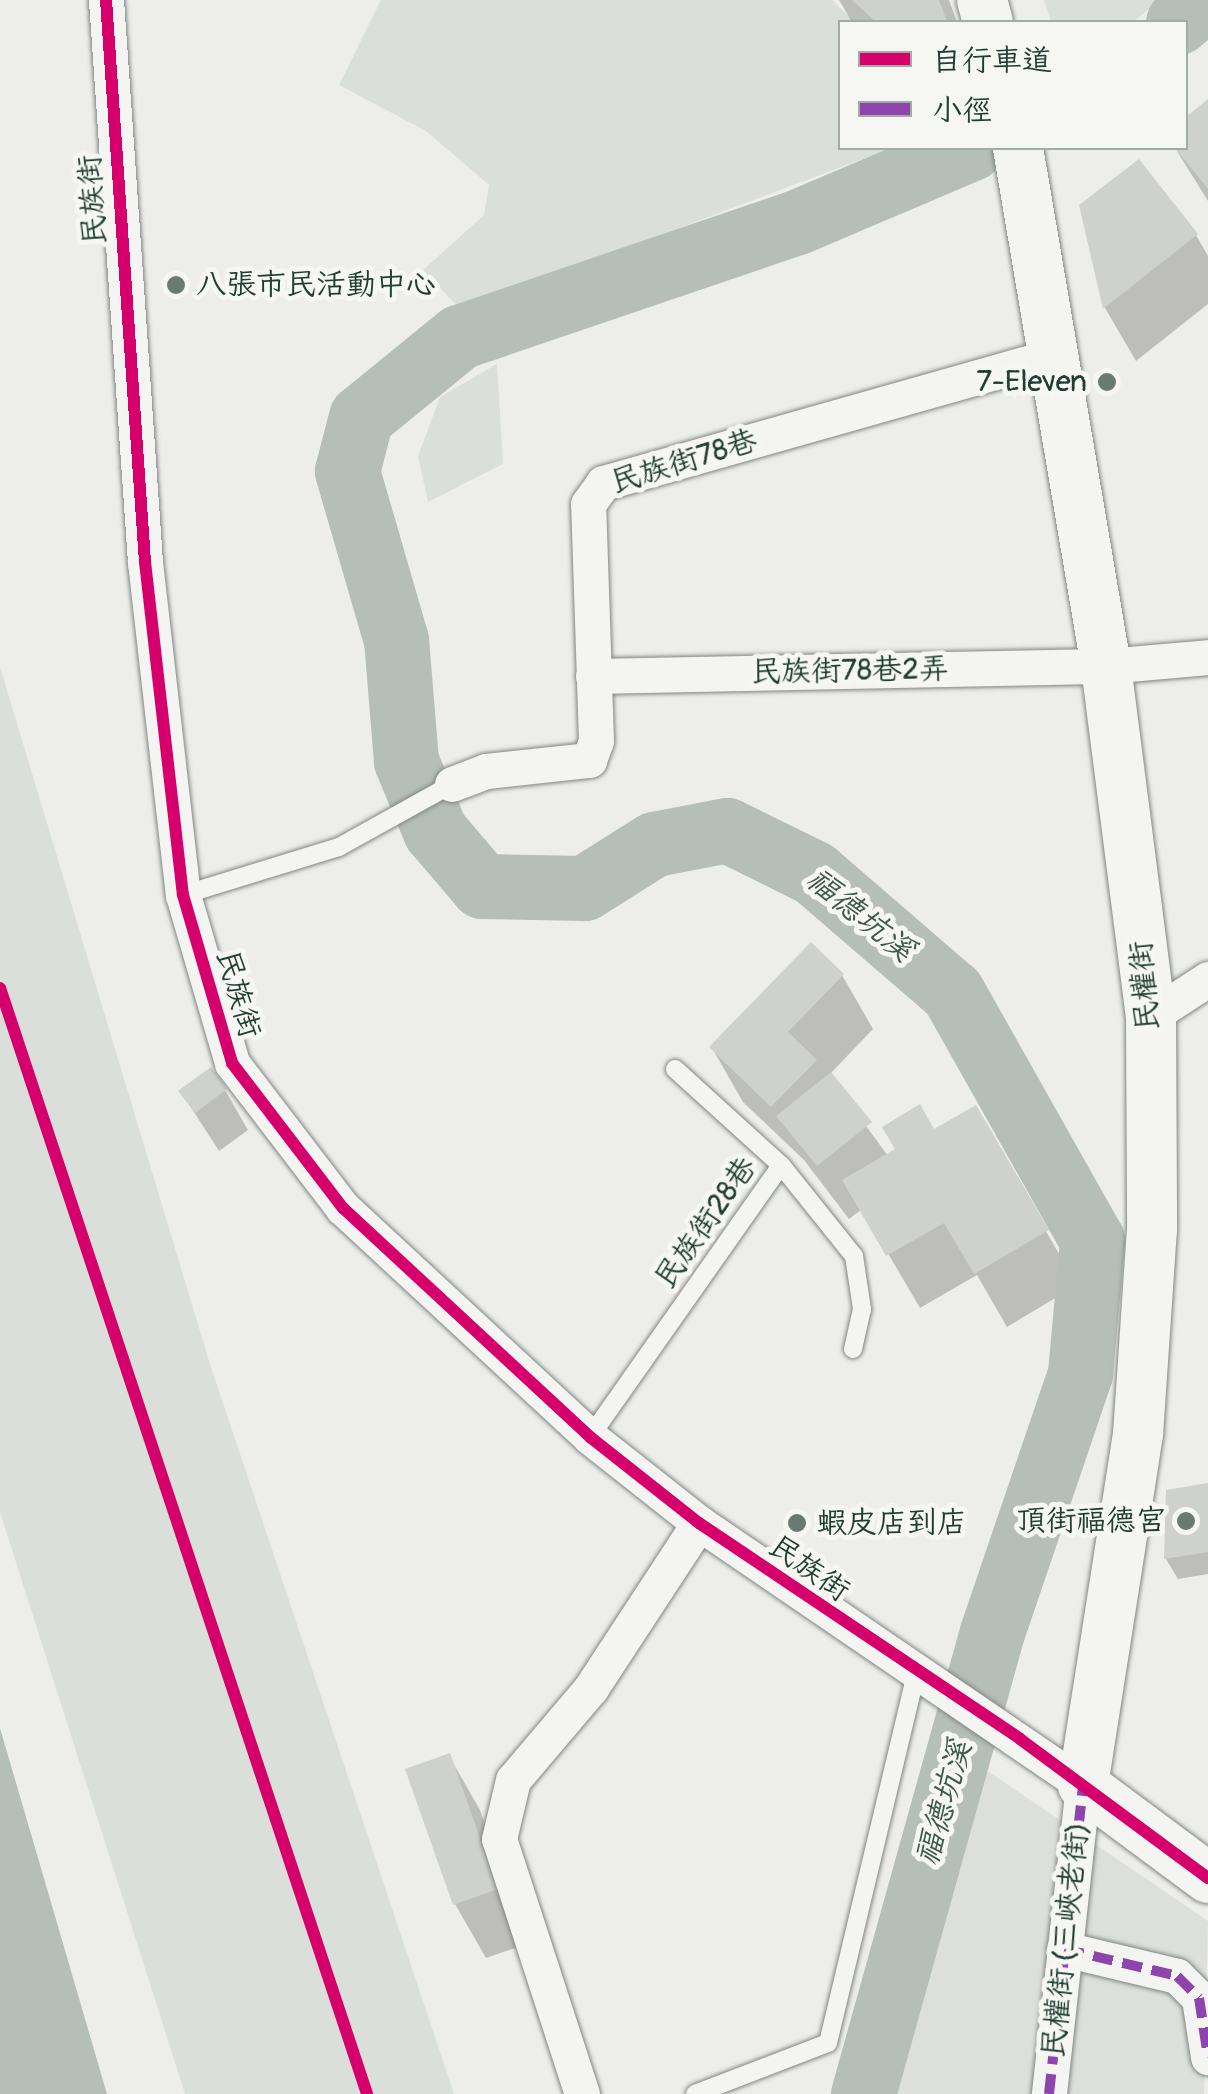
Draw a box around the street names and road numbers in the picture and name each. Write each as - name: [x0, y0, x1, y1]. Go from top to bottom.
- street label: 民族街: [72, 154, 114, 246]
- street label: 民族街78巷: [607, 423, 761, 501]
- street label: 民族街78巷2弄: [751, 651, 949, 691]
- street label: 民權街: [1123, 940, 1167, 1032]
- street label: 民族街: [208, 946, 268, 1042]
- street label: 民族街28巷: [648, 1150, 764, 1296]
- street label: 民族街: [762, 1528, 856, 1610]
- street label: 民權街 (三峽老街): [1036, 1820, 1096, 2060]

